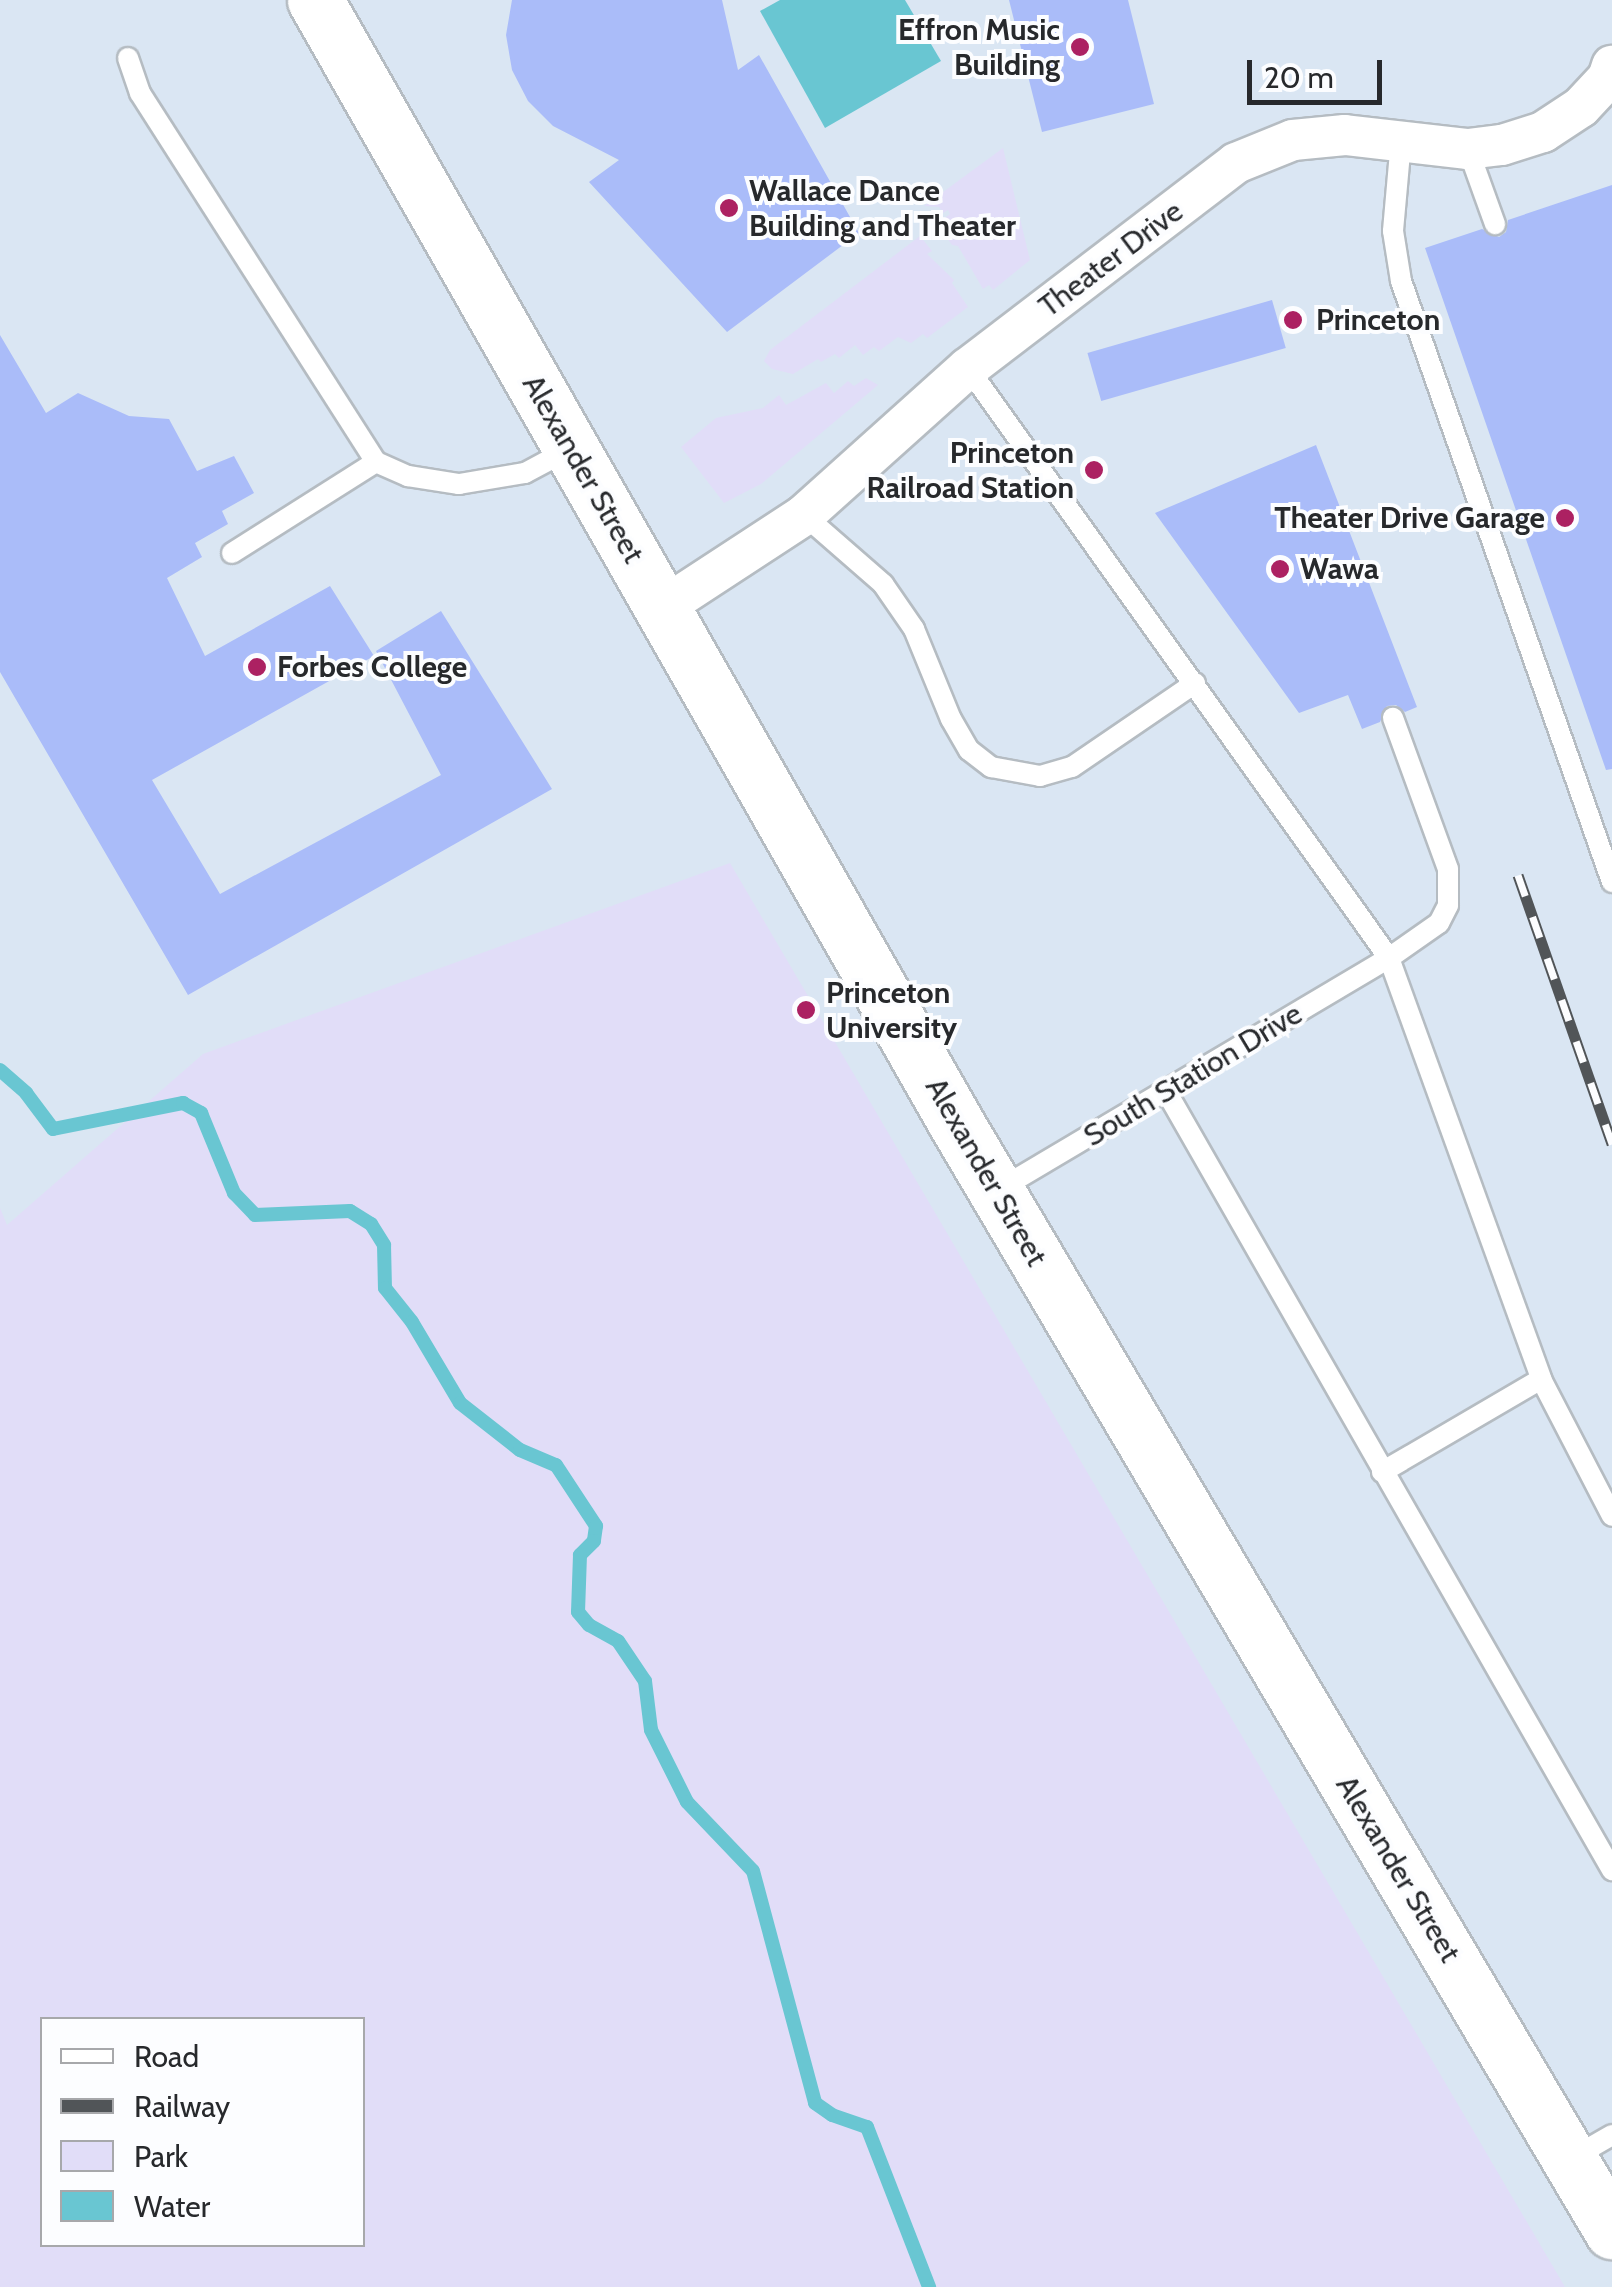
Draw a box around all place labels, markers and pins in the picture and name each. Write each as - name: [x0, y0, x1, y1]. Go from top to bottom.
- place label: Effron Music Building: [898, 12, 1060, 82]
- marker: Effron Music Building: [1069, 36, 1091, 58]
- place label: Wallace Dance Building and Theater: [749, 173, 1016, 244]
- marker: Wallace Dance Building and Theater: [718, 197, 740, 219]
- place label: Princeton: [1316, 302, 1440, 338]
- marker: Princeton: [1280, 307, 1306, 333]
- place label: Princeton Railroad Station: [867, 435, 1074, 506]
- marker: Princeton Railroad Station: [1083, 459, 1105, 481]
- place label: Theater Drive Garage: [1274, 500, 1545, 536]
- marker: Theater Drive Garage: [1554, 507, 1576, 529]
- place label: Wawa: [1300, 551, 1379, 587]
- marker: Wawa: [1269, 558, 1291, 580]
- place label: Forbes College: [277, 649, 467, 685]
- marker: Forbes College: [246, 656, 268, 678]
- place label: Princeton University: [826, 975, 957, 1046]
- marker: Princeton University: [795, 999, 817, 1021]

